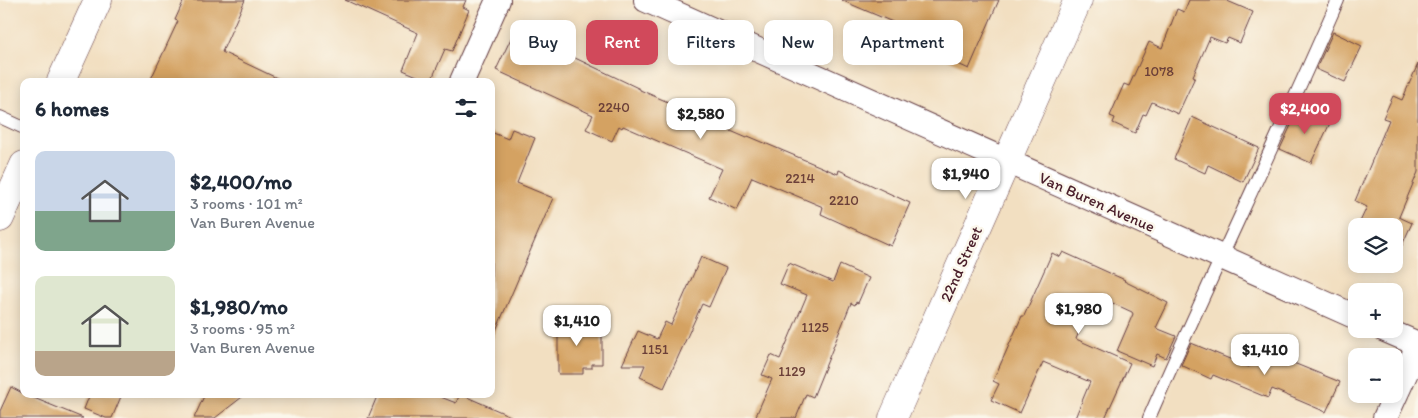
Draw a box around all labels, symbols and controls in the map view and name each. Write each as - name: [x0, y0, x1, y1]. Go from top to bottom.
- chip: Buy: [510, 20, 576, 65]
- chip: Rent: [586, 20, 658, 65]
- chip: Filters: [668, 20, 754, 65]
- chip: New: [764, 20, 833, 65]
- chip: Apartment: [843, 20, 963, 65]
- house number: 1078: [1144, 63, 1174, 80]
- pin: $2,400: [1264, 92, 1346, 135]
- icon: filters: [452, 94, 480, 122]
- text: 6 homes: [35, 96, 109, 121]
- pin: $2,580: [660, 98, 742, 140]
- house number: 2240: [598, 99, 630, 116]
- text: $2,400: [1280, 99, 1330, 118]
- text: $2,580: [677, 104, 725, 123]
- pin: $1,940: [925, 158, 1007, 200]
- text: $1,940: [942, 164, 990, 183]
- street label: Van Buren Avenue: [1036, 168, 1158, 236]
- text: $2,400/mo: [190, 169, 292, 194]
- house number: 2214: [785, 170, 815, 187]
- icon: home: [75, 171, 135, 231]
- house number: 2210: [829, 192, 859, 209]
- text: 3 rooms · 101 m²: [190, 194, 303, 213]
- text: Van Buren Avenue: [190, 213, 315, 232]
- map controls: [1348, 218, 1403, 403]
- button: layers: [1348, 218, 1403, 273]
- street label: 22nd Street: [936, 223, 986, 305]
- button: +: [1348, 283, 1403, 338]
- pin: $1,980: [1038, 292, 1120, 335]
- text: $1,980/mo: [190, 294, 288, 319]
- icon: home: [75, 296, 135, 356]
- text: $1,980: [1056, 299, 1102, 318]
- pin: $1,410: [536, 304, 618, 347]
- text: $1,410: [554, 311, 600, 330]
- text: 3 rooms · 95 m²: [190, 319, 295, 338]
- house number: 1125: [801, 319, 829, 336]
- pin: $1,410: [1224, 334, 1306, 376]
- text: Van Buren Avenue: [190, 338, 315, 357]
- text: $1,410: [1242, 340, 1288, 359]
- house number: 1151: [642, 341, 669, 358]
- button: −: [1348, 348, 1403, 403]
- house number: 1129: [778, 363, 806, 380]

